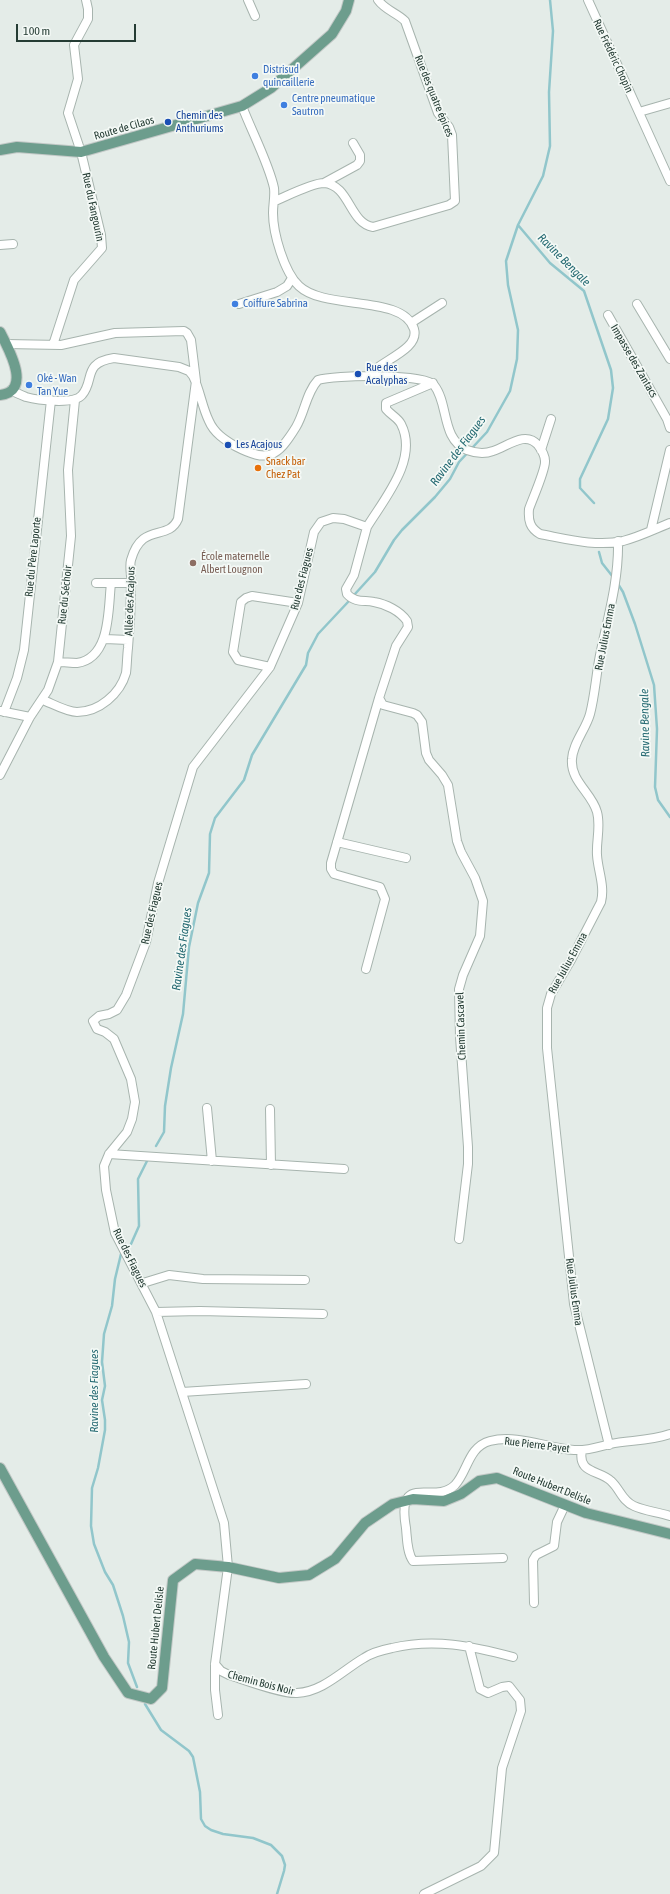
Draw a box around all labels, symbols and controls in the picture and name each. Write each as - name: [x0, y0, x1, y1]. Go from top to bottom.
- scale bar: [18, 16, 138, 42]
- street label: Rue Frédéric Chopin: [590, 17, 636, 95]
- text: 100 m: [23, 24, 50, 38]
- street label: Rue des quatre épices: [412, 53, 456, 139]
- place label: Distrisud quincaillerie: [263, 63, 315, 89]
- marker: Distrisud quincaillerie: [250, 71, 260, 81]
- place label: Centre pneumatique Sautron: [292, 92, 375, 118]
- marker: Centre pneumatique Sautron: [279, 100, 289, 110]
- place label: Chemin des Anthuriums: [176, 109, 223, 135]
- street label: Route de Cilaos: [92, 113, 156, 143]
- marker: Chemin des Anthuriums: [163, 117, 173, 127]
- street label: Rue du Fangourin: [79, 171, 107, 243]
- water label: Ravine Bengale: [535, 231, 593, 289]
- place label: Coiffure Sabrina: [243, 297, 308, 311]
- marker: Coiffure Sabrina: [230, 299, 240, 309]
- street label: Impasse des Zantacs: [608, 322, 660, 400]
- place label: Rue des Acalyphas: [366, 361, 407, 387]
- marker: Rue des Acalyphas: [353, 369, 363, 379]
- place label: Oké - Wan Tan Yue: [37, 372, 77, 398]
- marker: Oké - Wan Tan Yue: [24, 380, 34, 390]
- water label: Ravine des Fiagues: [427, 413, 489, 489]
- place label: Les Acajous: [236, 438, 282, 452]
- marker: Les Acajous: [223, 440, 233, 450]
- place label: Snack bar Chez Pat: [266, 455, 305, 481]
- marker: Snack bar Chez Pat: [253, 463, 263, 473]
- street label: Rue du Père Laporte: [22, 516, 44, 598]
- street label: Rue des Fiagues: [288, 546, 316, 612]
- place label: École maternelle Albert Lougnon: [201, 550, 270, 576]
- marker: École maternelle Albert Lougnon: [188, 558, 198, 568]
- street label: Rue du Séchoir: [55, 565, 75, 625]
- street label: Allée des Acajous: [122, 566, 138, 636]
- street label: Rue Julius Emma: [592, 602, 618, 672]
- water label: Ravine Bengale: [637, 689, 653, 757]
- street label: Rue des Fiagues: [138, 880, 166, 946]
- water label: Ravine des Fiagues: [169, 907, 195, 991]
- street label: Rue Julius Emma: [546, 930, 590, 996]
- street label: Chemin Cascavel: [453, 992, 469, 1060]
- street label: Rue des Fiagues: [110, 1226, 150, 1290]
- street label: Rue Julius Emma: [563, 1257, 585, 1327]
- water label: Ravine des Fiagues: [87, 1349, 101, 1433]
- street label: Rue Pierre Payet: [504, 1434, 570, 1456]
- street label: Route Hubert Delisle: [511, 1464, 593, 1508]
- street label: Route Hubert Delisle: [145, 1586, 167, 1670]
- street label: Chemin Bois Noir: [226, 1668, 296, 1698]

